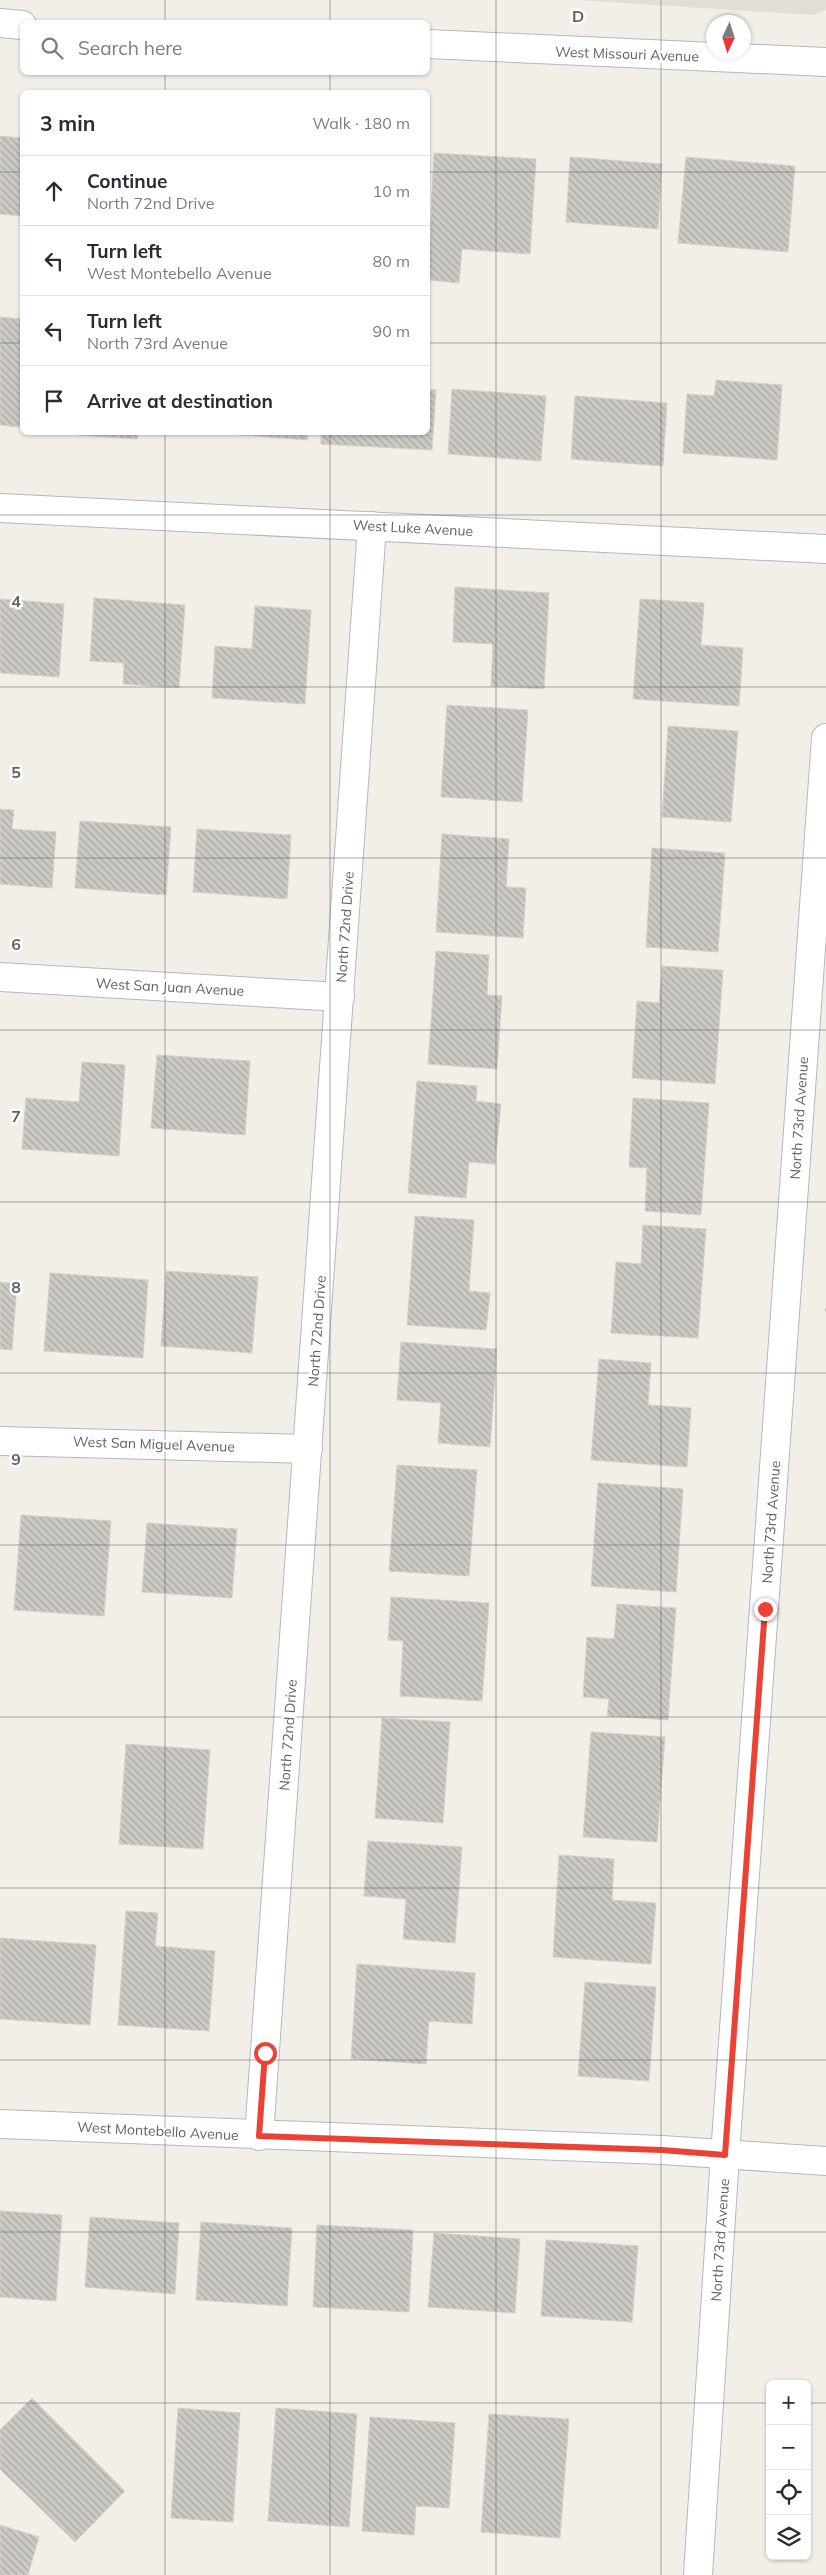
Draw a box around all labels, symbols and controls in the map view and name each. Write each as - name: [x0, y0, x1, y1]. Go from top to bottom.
- text: D: [572, 6, 584, 26]
- north arrow: [706, 15, 751, 60]
- search box: [20, 20, 430, 75]
- icon: search: [38, 34, 66, 62]
- text: Search here: [78, 36, 182, 60]
- street label: West Missouri Avenue: [555, 42, 699, 66]
- text: 3 min: [40, 110, 95, 136]
- text: Walk · 180 m: [312, 113, 410, 133]
- text: Continue: [87, 169, 167, 193]
- icon: ahead: [40, 177, 68, 205]
- text: 10 m: [373, 181, 410, 201]
- text: North 72nd Drive: [87, 193, 214, 213]
- text: Turn left: [87, 239, 162, 263]
- icon: left: [40, 247, 68, 275]
- text: 80 m: [373, 251, 410, 271]
- text: West Montebello Avenue: [87, 263, 272, 283]
- text: Turn left: [87, 309, 162, 333]
- icon: left: [40, 317, 68, 345]
- text: 90 m: [373, 321, 410, 341]
- text: North 73rd Avenue: [87, 333, 228, 353]
- icon: arrive: [40, 387, 68, 415]
- text: Arrive at destination: [87, 389, 273, 413]
- street label: West Luke Avenue: [352, 516, 474, 540]
- text: 4: [11, 591, 21, 611]
- text: 5: [11, 762, 21, 782]
- street label: North 72nd Drive: [332, 871, 358, 983]
- text: 6: [11, 934, 21, 954]
- street label: West San Juan Avenue: [95, 974, 245, 1000]
- street label: North 73rd Avenue: [786, 1056, 812, 1180]
- text: 7: [11, 1106, 21, 1126]
- street label: North 72nd Drive: [304, 1275, 330, 1387]
- text: 8: [11, 1277, 21, 1297]
- street label: West San Miguel Avenue: [73, 1432, 235, 1456]
- text: 9: [11, 1449, 21, 1469]
- street label: North 73rd Avenue: [758, 1460, 784, 1584]
- route end: [754, 1598, 777, 1621]
- street label: North 72nd Drive: [275, 1679, 301, 1791]
- route start: [254, 2042, 277, 2065]
- street label: West Montebello Avenue: [77, 2118, 239, 2144]
- street label: North 73rd Avenue: [707, 2178, 733, 2302]
- map controls: [766, 2380, 811, 2560]
- button: +: [766, 2380, 811, 2425]
- button: −: [766, 2425, 811, 2470]
- button: locate: [766, 2470, 811, 2515]
- button: layers: [766, 2515, 811, 2560]

